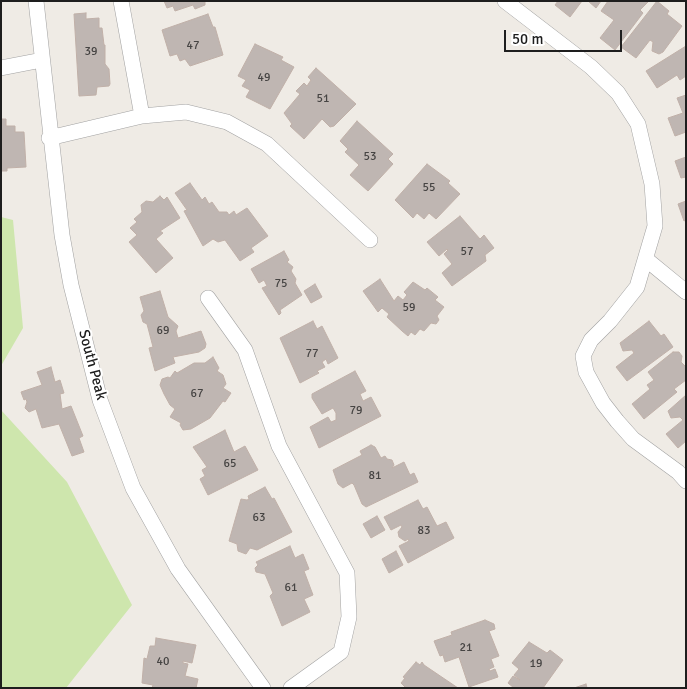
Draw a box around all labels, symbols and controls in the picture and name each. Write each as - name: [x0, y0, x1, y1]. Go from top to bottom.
- scale bar: [507, 20, 624, 52]
- text: 50 m: [512, 30, 543, 48]
- house number: 47: [187, 39, 199, 53]
- house number: 39: [85, 45, 97, 59]
- house number: 49: [258, 71, 270, 85]
- house number: 51: [317, 92, 329, 106]
- house number: 53: [364, 150, 376, 164]
- house number: 55: [423, 181, 435, 195]
- house number: 57: [461, 245, 473, 259]
- house number: 75: [275, 277, 287, 291]
- house number: 59: [403, 301, 415, 315]
- house number: 69: [157, 324, 169, 338]
- street label: South Peak: [74, 328, 110, 402]
- house number: 77: [306, 347, 318, 361]
- house number: 67: [191, 387, 203, 401]
- house number: 79: [350, 404, 362, 418]
- house number: 65: [224, 457, 236, 471]
- house number: 81: [369, 469, 381, 483]
- house number: 63: [253, 511, 265, 525]
- house number: 83: [418, 524, 430, 538]
- house number: 61: [285, 581, 297, 595]
- house number: 21: [460, 641, 472, 655]
- house number: 40: [157, 655, 169, 669]
- house number: 19: [530, 657, 542, 671]

